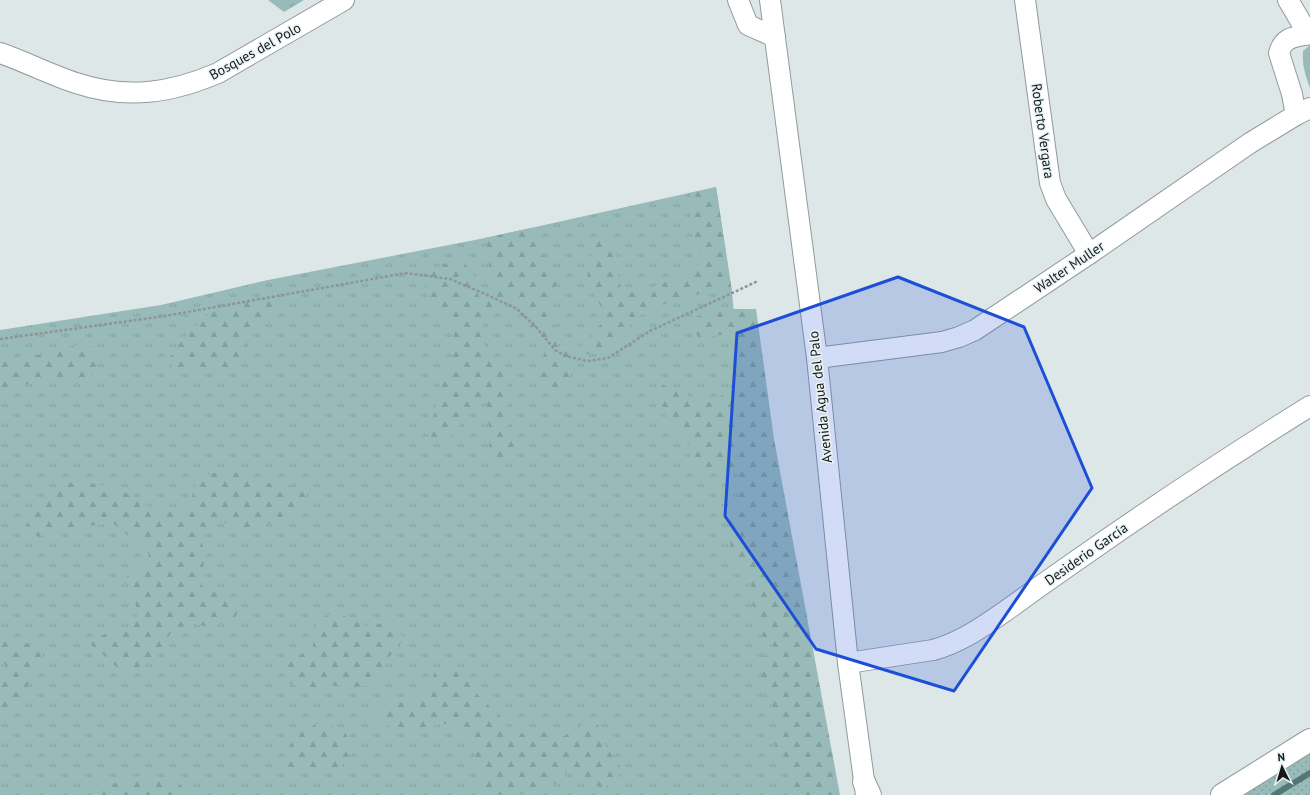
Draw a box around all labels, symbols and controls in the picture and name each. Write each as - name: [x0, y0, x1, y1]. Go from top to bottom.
- street label: Bosques del Polo: [206, 18, 304, 84]
- street label: Roberto Vergara: [1027, 82, 1059, 180]
- street label: Walter Muller: [1030, 237, 1108, 297]
- street label: Avenida Agua del Palo: [804, 330, 836, 464]
- street label: Desiderio García: [1041, 519, 1131, 589]
- north arrow: [1262, 747, 1302, 787]
- text: N: [1277, 750, 1285, 764]

